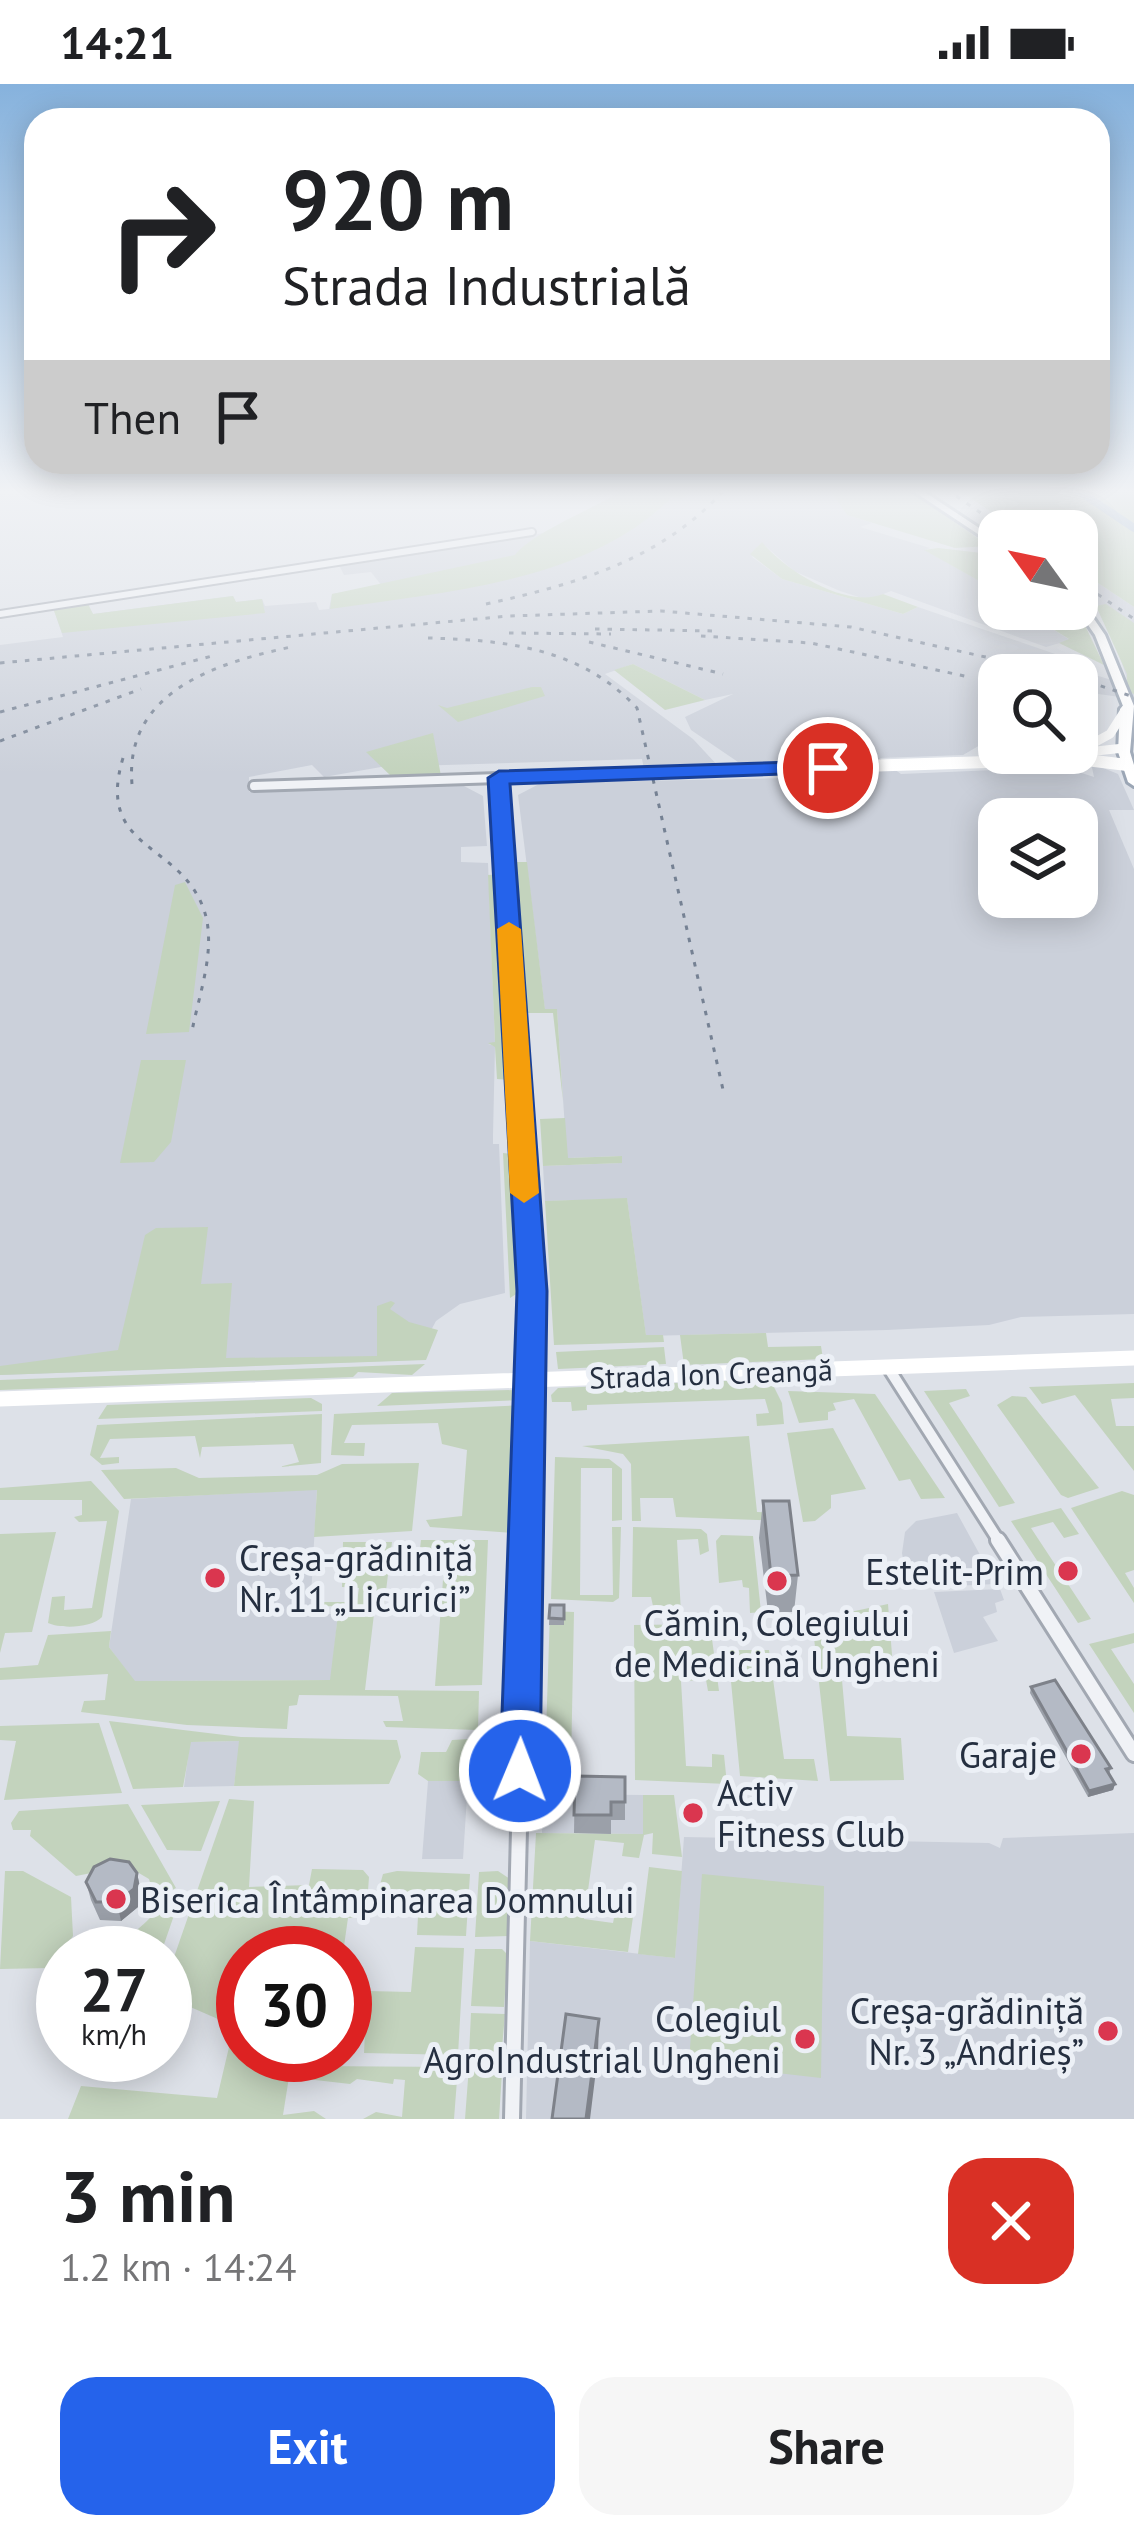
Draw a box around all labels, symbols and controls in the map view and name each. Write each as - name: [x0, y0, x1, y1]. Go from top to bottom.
- text: 14:21: [60, 13, 174, 71]
- text: 920 m: [282, 144, 514, 253]
- icon: right: [84, 156, 240, 312]
- text: Strada Industrială: [282, 250, 691, 320]
- icon: arrive: [205, 384, 271, 450]
- text: Then: [84, 388, 181, 446]
- north arrow: [978, 510, 1098, 630]
- map controls: [978, 510, 1098, 918]
- button: search: [978, 654, 1098, 774]
- pin: [777, 717, 879, 819]
- icon: arrive: [795, 735, 861, 801]
- button: layers: [978, 798, 1098, 918]
- street label: Strada Ion Creangă: [589, 1349, 833, 1397]
- place label: Creșa-grădiniță Nr. 11 „Licurici”: [239, 1534, 473, 1622]
- place label: Estelit-Prim: [865, 1548, 1044, 1595]
- marker: Estelit-Prim: [1055, 1558, 1081, 1584]
- marker: Creșa-grădiniță Nr. 11 „Licurici”: [202, 1565, 228, 1591]
- marker: Cămin, Colegiului de Medicină Ungheni: [764, 1568, 790, 1594]
- place label: Cămin, Colegiului de Medicină Ungheni: [614, 1599, 940, 1687]
- position arrow: [457, 1708, 583, 1834]
- place label: Garaje: [959, 1731, 1057, 1778]
- marker: Garaje: [1068, 1741, 1094, 1767]
- place label: Activ Fitness Club: [717, 1769, 905, 1857]
- marker: Activ Fitness Club: [680, 1800, 706, 1826]
- place label: Biserica Întâmpinarea Domnului: [140, 1876, 635, 1923]
- marker: Biserica Întâmpinarea Domnului: [103, 1886, 129, 1912]
- speed limit sign: 30: [216, 1926, 372, 2082]
- text: 27: [80, 1950, 148, 2028]
- place label: Creșa-grădiniță Nr. 3 „Andrieș”: [850, 1987, 1084, 2075]
- place label: Colegiul AgroIndustrial Ungheni: [424, 1995, 781, 2083]
- text: km/h: [81, 2014, 147, 2053]
- marker: Creșa-grădiniță Nr. 3 „Andrieș”: [1095, 2018, 1121, 2044]
- marker: Colegiul AgroIndustrial Ungheni: [792, 2026, 818, 2052]
- text: 3 min: [60, 2149, 236, 2242]
- button: close: [948, 2158, 1074, 2284]
- text: 1.2 km · 14:24: [60, 2241, 296, 2292]
- button: Exit: [60, 2377, 555, 2515]
- button: Share: [579, 2377, 1074, 2515]

